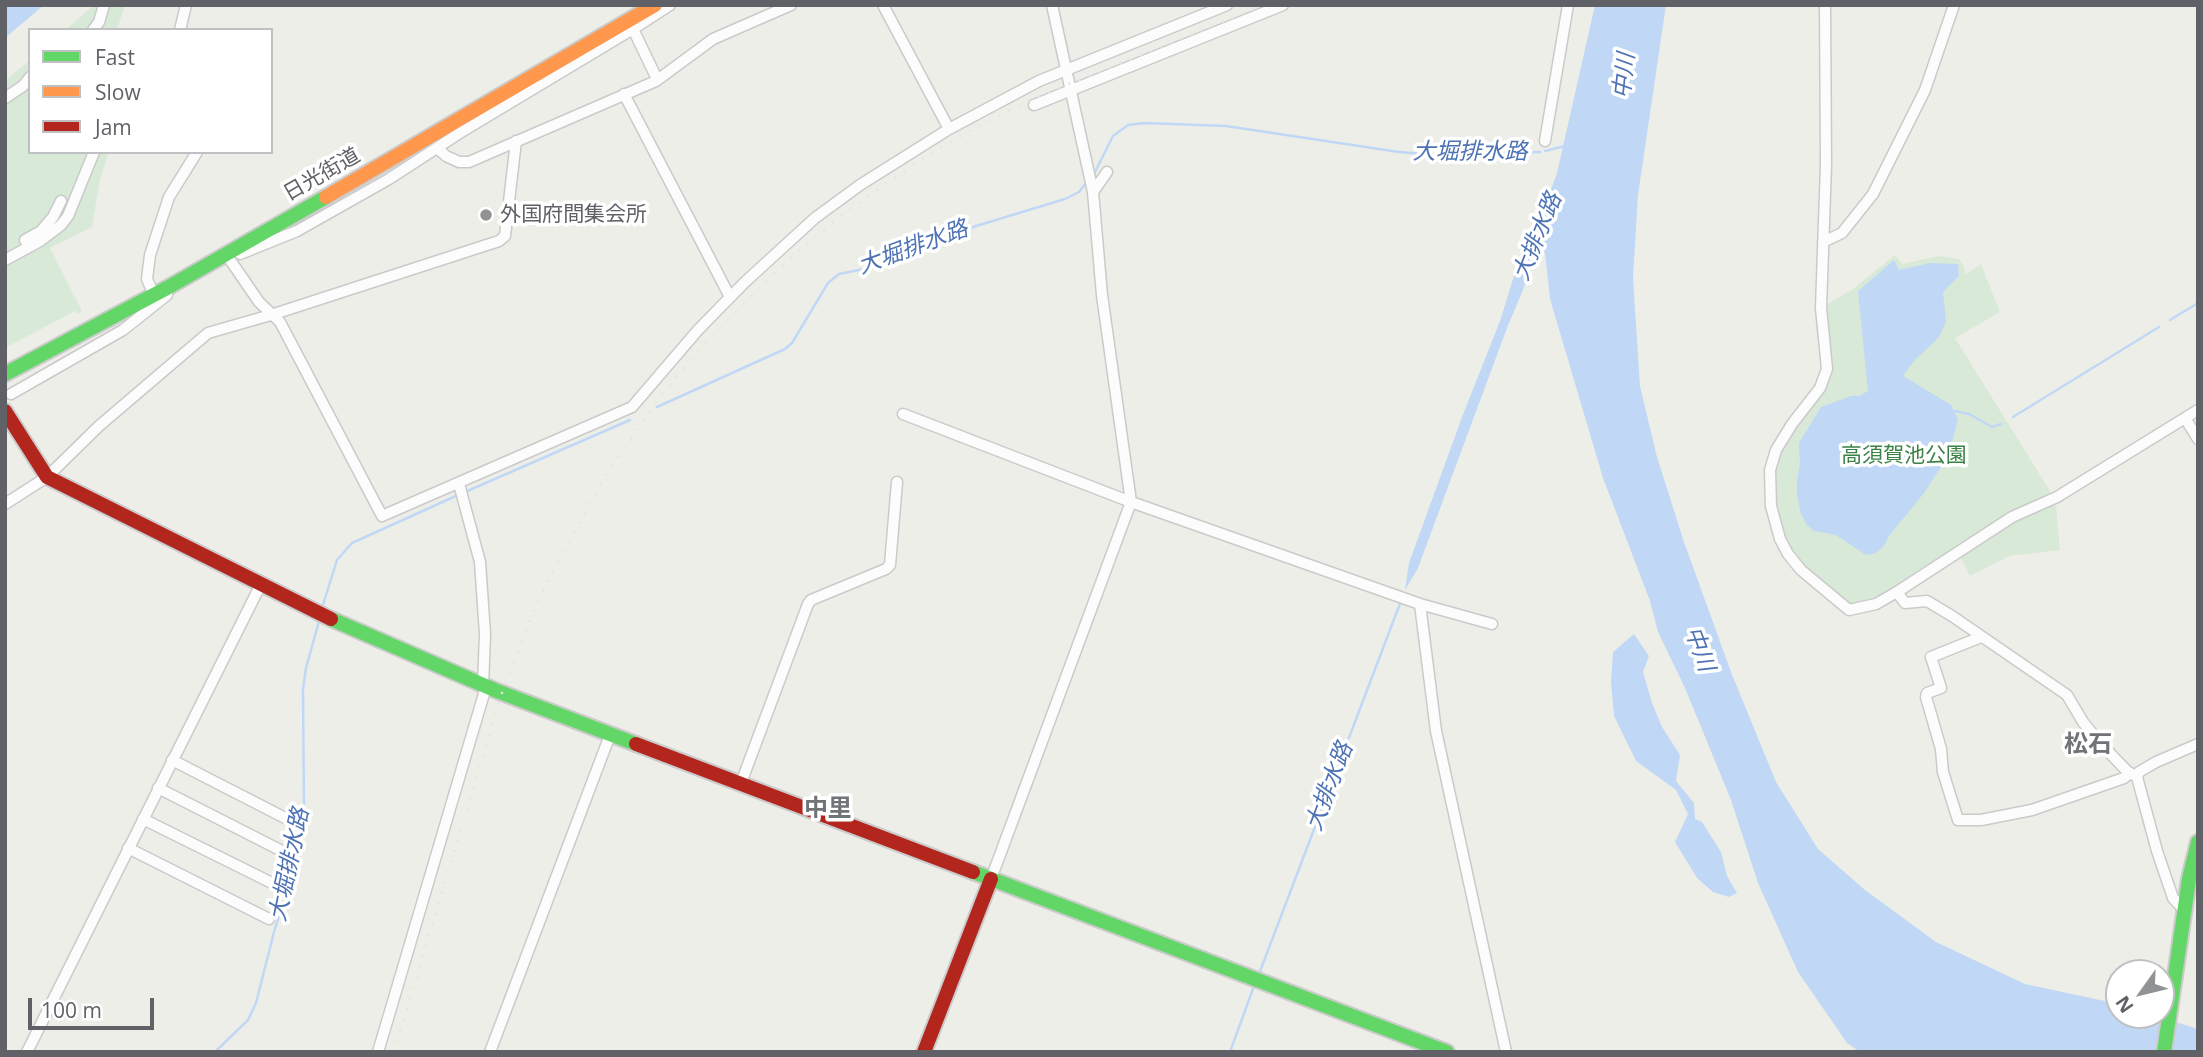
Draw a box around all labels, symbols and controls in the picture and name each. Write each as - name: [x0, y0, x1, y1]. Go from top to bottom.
- legend: [28, 28, 273, 154]
- text: Fast: [95, 43, 135, 71]
- water label: 中川: [1609, 52, 1641, 100]
- text: Slow: [95, 78, 141, 106]
- text: Jam: [95, 113, 132, 141]
- water label: 大堀排水路: [1413, 138, 1527, 166]
- street label: 日光街道: [279, 143, 365, 207]
- water label: 大排水路: [1508, 189, 1568, 285]
- place label: 外国府間集会所: [500, 202, 647, 228]
- marker: 外国府間集会所: [478, 207, 494, 223]
- water label: 大堀排水路: [854, 215, 972, 281]
- park label: 高須賀池公園: [1841, 443, 1967, 469]
- water label: 中川: [1678, 623, 1720, 675]
- district label: 松石: [2064, 731, 2112, 759]
- water label: 大排水路: [1301, 739, 1359, 835]
- district label: 中里: [804, 795, 852, 823]
- water label: 大堀排水路: [265, 806, 315, 924]
- north arrow: [2105, 959, 2175, 1029]
- scale bar: [32, 984, 158, 1028]
- text: N: [2109, 991, 2139, 1018]
- text: 100 m: [41, 996, 102, 1024]

